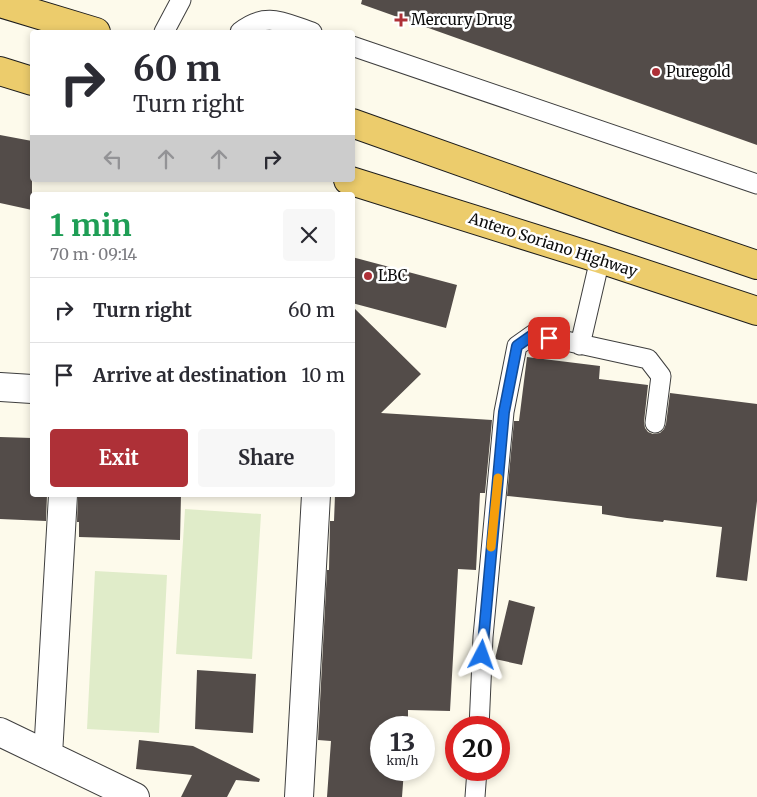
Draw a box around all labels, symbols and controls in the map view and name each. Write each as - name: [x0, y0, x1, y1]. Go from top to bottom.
- place label: Mercury Drug: [411, 10, 512, 29]
- marker: Mercury Drug: [395, 14, 407, 26]
- text: 60 m: [133, 47, 221, 91]
- icon: right: [50, 50, 115, 115]
- place label: Puregold: [666, 62, 731, 81]
- marker: Puregold: [650, 66, 662, 78]
- text: Turn right: [133, 90, 244, 118]
- icon: left: [99, 145, 127, 173]
- icon: ahead: [152, 145, 180, 173]
- icon: ahead: [205, 145, 233, 173]
- icon: right: [258, 145, 286, 173]
- text: 1 min: [50, 206, 132, 244]
- street label: Antero Soriano Highway: [465, 208, 640, 281]
- button: close: [283, 209, 335, 261]
- text: 70 m · 09:14: [50, 244, 137, 264]
- place label: LBC: [378, 266, 408, 285]
- marker: LBC: [362, 270, 374, 282]
- icon: right: [50, 296, 78, 324]
- text: Turn right: [93, 298, 192, 322]
- text: 60 m: [288, 298, 335, 322]
- pin: [528, 317, 570, 359]
- icon: arrive: [535, 324, 563, 352]
- icon: arrive: [50, 361, 78, 389]
- text: Arrive at destination: [93, 363, 287, 387]
- text: 10 m: [302, 363, 345, 387]
- button: Exit: [50, 429, 188, 487]
- button: Share: [198, 429, 335, 487]
- position arrow: [455, 628, 507, 680]
- speed limit sign: 20: [445, 716, 510, 781]
- text: 13: [390, 726, 415, 758]
- text: km/h: [387, 753, 418, 768]

